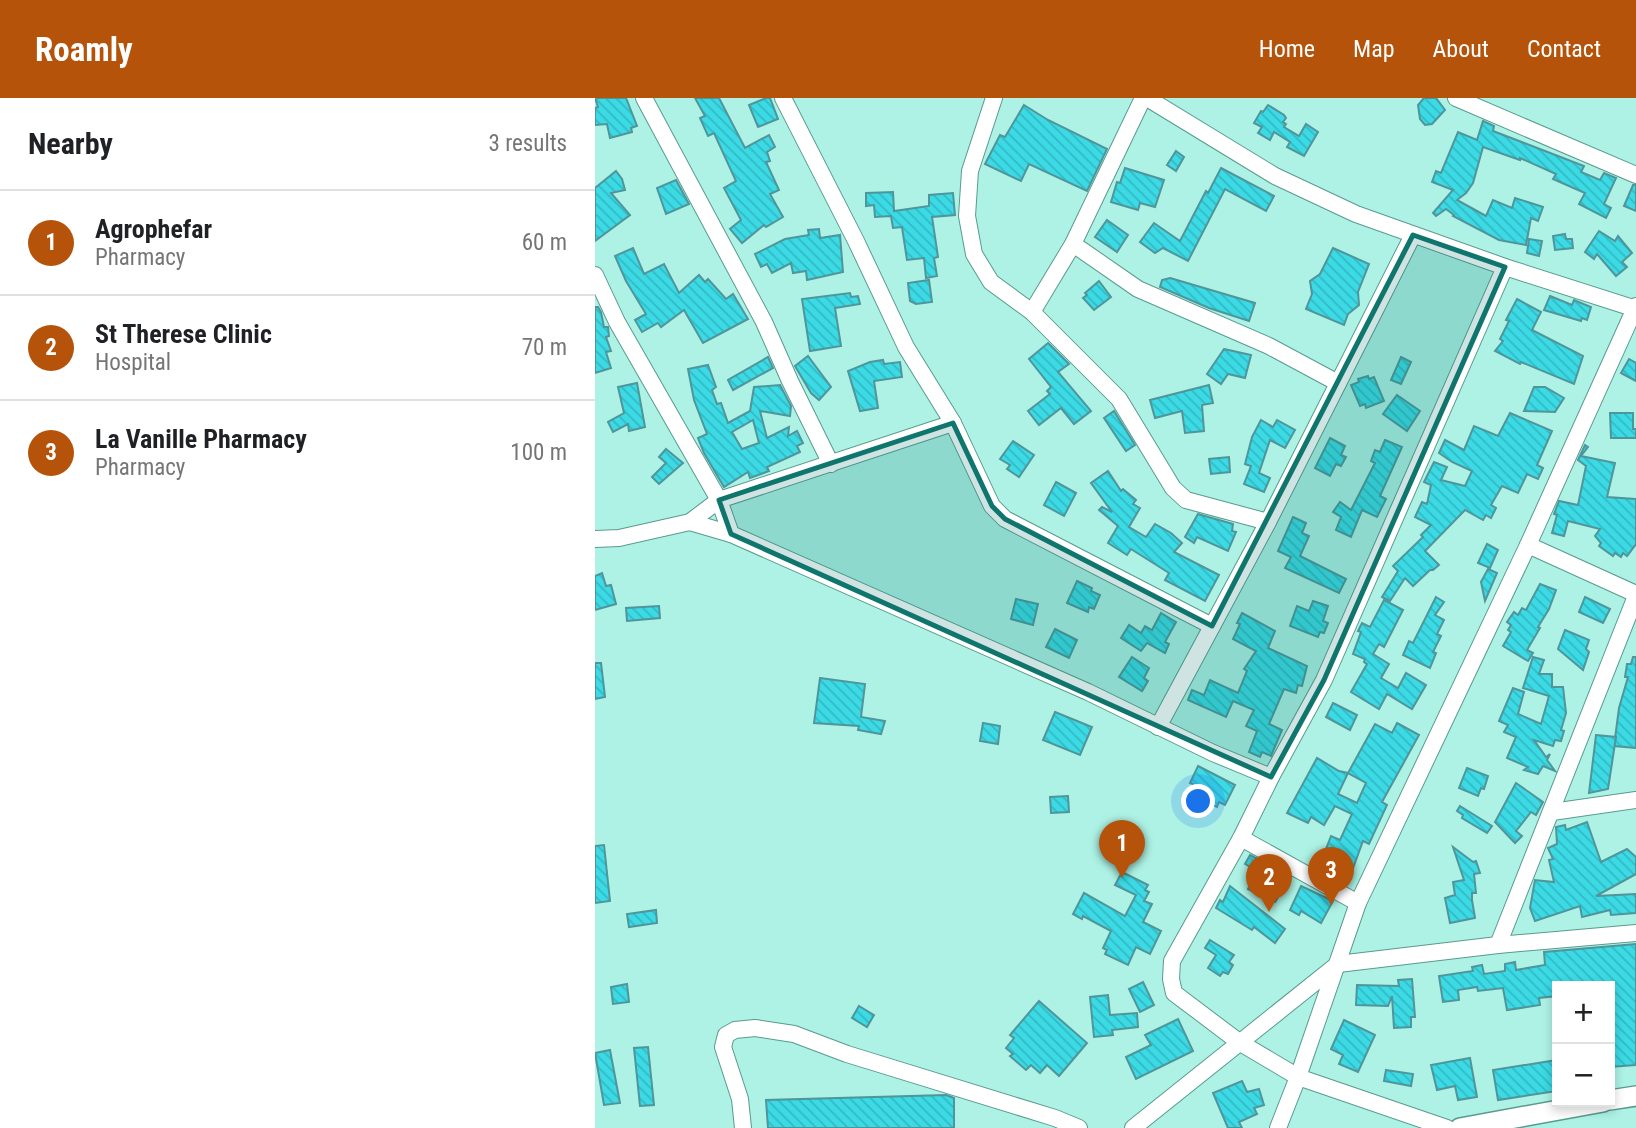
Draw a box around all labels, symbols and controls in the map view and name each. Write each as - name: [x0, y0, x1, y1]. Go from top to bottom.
- text: Roamly: [35, 30, 133, 69]
- text: Home: [1259, 35, 1315, 63]
- text: Map: [1353, 35, 1395, 63]
- text: About: [1433, 35, 1489, 63]
- text: Contact: [1527, 35, 1601, 63]
- text: Nearby: [28, 126, 113, 161]
- text: 3 results: [489, 130, 567, 157]
- text: Agrophefar: [95, 214, 212, 244]
- text: 1: [45, 229, 57, 256]
- text: 60 m: [522, 229, 567, 256]
- text: Pharmacy: [95, 244, 185, 271]
- text: St Therese Clinic: [95, 319, 272, 349]
- text: 2: [45, 334, 57, 361]
- text: 70 m: [522, 334, 567, 361]
- text: Hospital: [95, 349, 171, 376]
- text: La Vanille Pharmacy: [95, 424, 307, 454]
- text: 3: [45, 439, 57, 466]
- text: 100 m: [510, 439, 567, 466]
- text: Pharmacy: [95, 454, 185, 481]
- your location: [1181, 784, 1215, 818]
- pin: 1: [1099, 820, 1145, 878]
- pin: 3: [1308, 847, 1354, 905]
- pin: 2: [1246, 854, 1292, 912]
- map controls: [1552, 981, 1615, 1107]
- button: +: [1552, 981, 1615, 1044]
- button: −: [1552, 1044, 1615, 1107]

